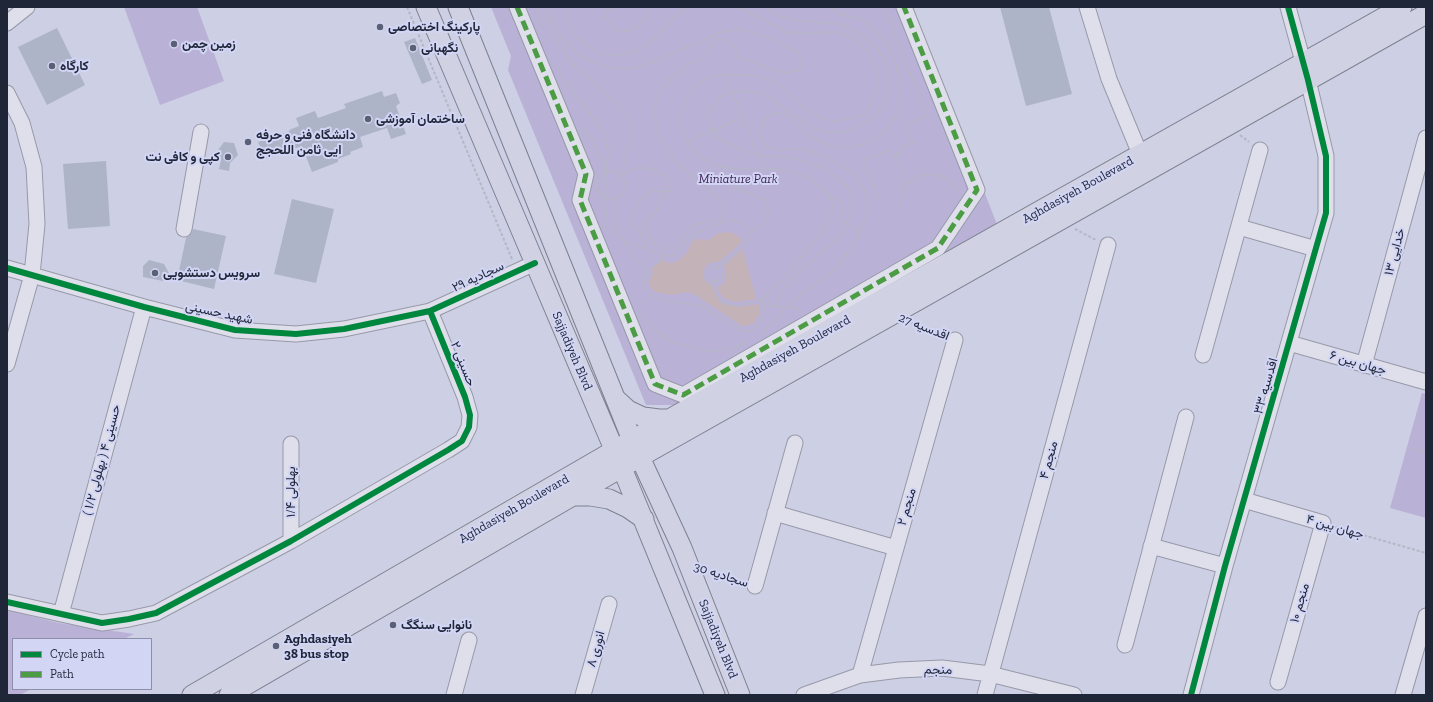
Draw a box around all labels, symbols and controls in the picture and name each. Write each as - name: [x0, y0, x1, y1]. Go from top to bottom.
- place label: پارکینگ اختصاصی: [388, 19, 480, 35]
- marker: پارکینگ اختصاصی: [375, 22, 385, 32]
- place label: زمین چمن: [182, 36, 236, 52]
- marker: زمین چمن: [169, 39, 179, 49]
- place label: نگهبانی: [421, 40, 458, 56]
- marker: نگهبانی: [408, 43, 418, 53]
- place label: کارگاه: [60, 58, 89, 74]
- marker: کارگاه: [47, 61, 57, 71]
- place label: ساختمان آموزشی: [376, 111, 465, 127]
- marker: ساختمان آموزشی: [363, 114, 373, 124]
- place label: دانشگاه فنی و حرفه ایی ثامن اللحجج: [256, 127, 356, 158]
- marker: دانشگاه فنی و حرفه ایی ثامن اللحجج: [243, 137, 253, 147]
- place label: کپی و کافی نت: [146, 149, 220, 165]
- marker: کپی و کافی نت: [223, 152, 233, 162]
- street label: Aghdasiyeh Boulevard: [1020, 153, 1136, 227]
- park label: Miniature Park: [698, 171, 778, 187]
- street label: خدایی ۱۳: [1381, 227, 1409, 277]
- street label: سجادیه ۲۹: [450, 258, 506, 296]
- place label: سرویس دستشویی: [163, 265, 260, 281]
- marker: سرویس دستشویی: [150, 268, 160, 278]
- street label: شهید حسینی: [184, 298, 254, 328]
- street label: Sajjadiyeh Blvd: [548, 309, 596, 393]
- street label: اقدسیه 27: [896, 310, 952, 344]
- street label: Aghdasiyeh Boulevard: [737, 312, 853, 386]
- street label: حسینی ۲: [447, 339, 479, 389]
- street label: جهان بین ۶: [1328, 348, 1388, 378]
- street label: اقدسیه ۳۳: [1251, 356, 1281, 416]
- street label: حسینی ۴ ( بهلولی ۱/۲ ): [80, 403, 124, 517]
- street label: منجم ۴: [1036, 439, 1062, 481]
- street label: بهلولی ۱/۴: [283, 467, 299, 517]
- street label: Aghdasiyeh Boulevard: [456, 471, 572, 547]
- street label: منجم ۲: [894, 487, 920, 527]
- street label: جهان بین ۴: [1304, 511, 1366, 543]
- street label: سجادیه 30: [692, 559, 750, 591]
- street label: منجم ۱۰: [1287, 581, 1313, 625]
- street label: Sajjadiyeh Blvd: [695, 597, 741, 681]
- place label: نانوایی سنگگ: [401, 617, 472, 633]
- marker: نانوایی سنگگ: [388, 620, 398, 630]
- street label: انوری ۸: [583, 629, 609, 669]
- place label: Aghdasiyeh 38 bus stop: [284, 631, 352, 662]
- legend: [12, 638, 152, 690]
- marker: Aghdasiyeh 38 bus stop: [271, 641, 281, 651]
- text: Cycle path: [50, 647, 104, 661]
- street label: منجم: [924, 662, 952, 678]
- text: Path: [50, 667, 74, 681]

